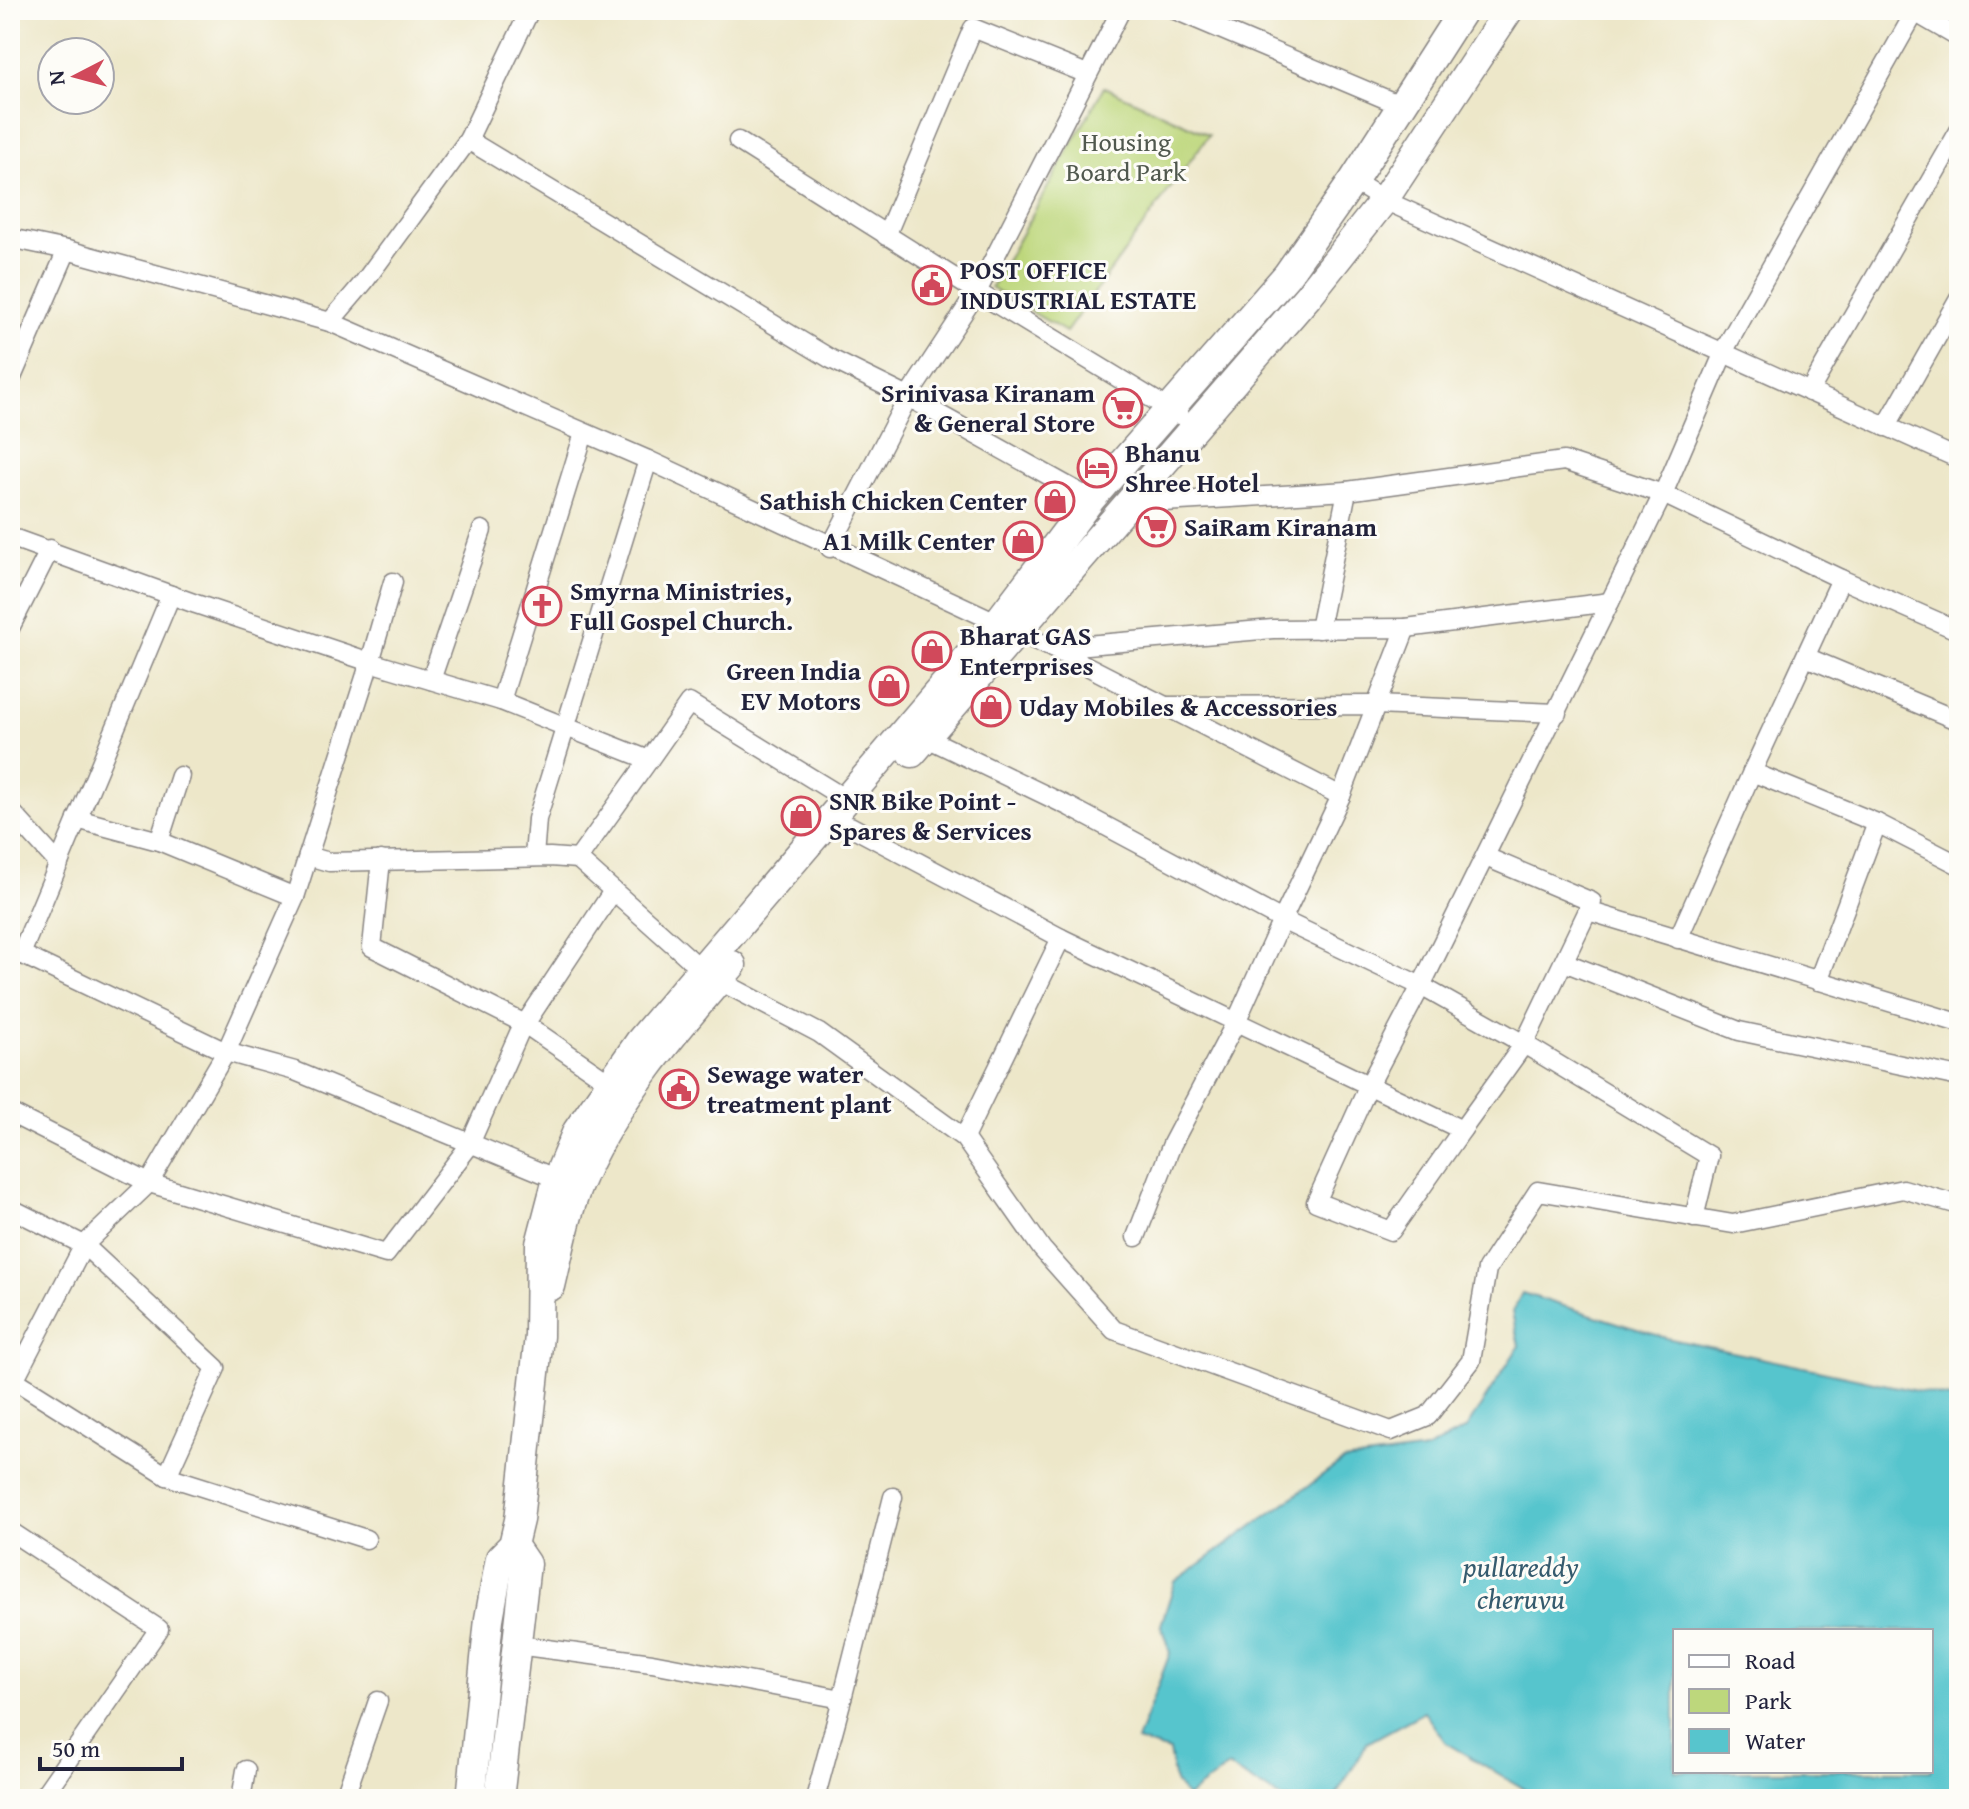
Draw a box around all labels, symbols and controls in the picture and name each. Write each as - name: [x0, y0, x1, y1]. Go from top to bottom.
- north arrow: [36, 36, 116, 116]
- text: N: [39, 69, 73, 87]
- park label: Housing Board Park: [1066, 122, 1187, 191]
- place label: POST OFFICE INDUSTRIAL ESTATE: [960, 250, 1196, 319]
- public building icon: POST OFFICE INDUSTRIAL ESTATE: [911, 264, 953, 306]
- place label: Srinivasa Kiranam & General Store: [881, 373, 1096, 442]
- supermarket icon: Srinivasa Kiranam & General Store: [1102, 387, 1144, 429]
- place label: Bhanu Shree Hotel: [1125, 433, 1259, 502]
- hotel icon: Bhanu Shree Hotel: [1076, 447, 1118, 489]
- shop icon: Sathish Chicken Center: [1034, 480, 1076, 522]
- place label: Sathish Chicken Center: [759, 481, 1027, 520]
- supermarket icon: SaiRam Kiranam: [1135, 506, 1177, 548]
- place label: SaiRam Kiranam: [1184, 507, 1378, 546]
- shop icon: A1 Milk Center: [1002, 520, 1044, 562]
- place label: A1 Milk Center: [823, 521, 995, 560]
- place label: Smyrna Ministries, Full Gospel Church.: [570, 571, 793, 640]
- church icon: Smyrna Ministries, Full Gospel Church.: [521, 585, 563, 627]
- place label: Bharat GAS Enterprises: [960, 616, 1094, 685]
- shop icon: Bharat GAS Enterprises: [911, 630, 953, 672]
- place label: Green India EV Motors: [727, 651, 862, 720]
- shop icon: Green India EV Motors: [868, 665, 910, 707]
- shop icon: Uday Mobiles & Accessories: [970, 686, 1012, 728]
- place label: Uday Mobiles & Accessories: [1019, 687, 1338, 726]
- place label: SNR Bike Point - Spares & Services: [829, 781, 1032, 850]
- shop icon: SNR Bike Point - Spares & Services: [780, 795, 822, 837]
- place label: Sewage water treatment plant: [707, 1054, 892, 1123]
- public building icon: Sewage water treatment plant: [658, 1068, 700, 1110]
- water label: pullareddy cheruvu: [1462, 1546, 1579, 1619]
- legend: [1673, 1629, 1933, 1773]
- text: Road: [1745, 1643, 1795, 1678]
- text: Park: [1745, 1683, 1792, 1718]
- scale bar: [40, 1721, 182, 1771]
- text: Water: [1745, 1723, 1806, 1758]
- text: 50 m: [52, 1731, 100, 1766]

